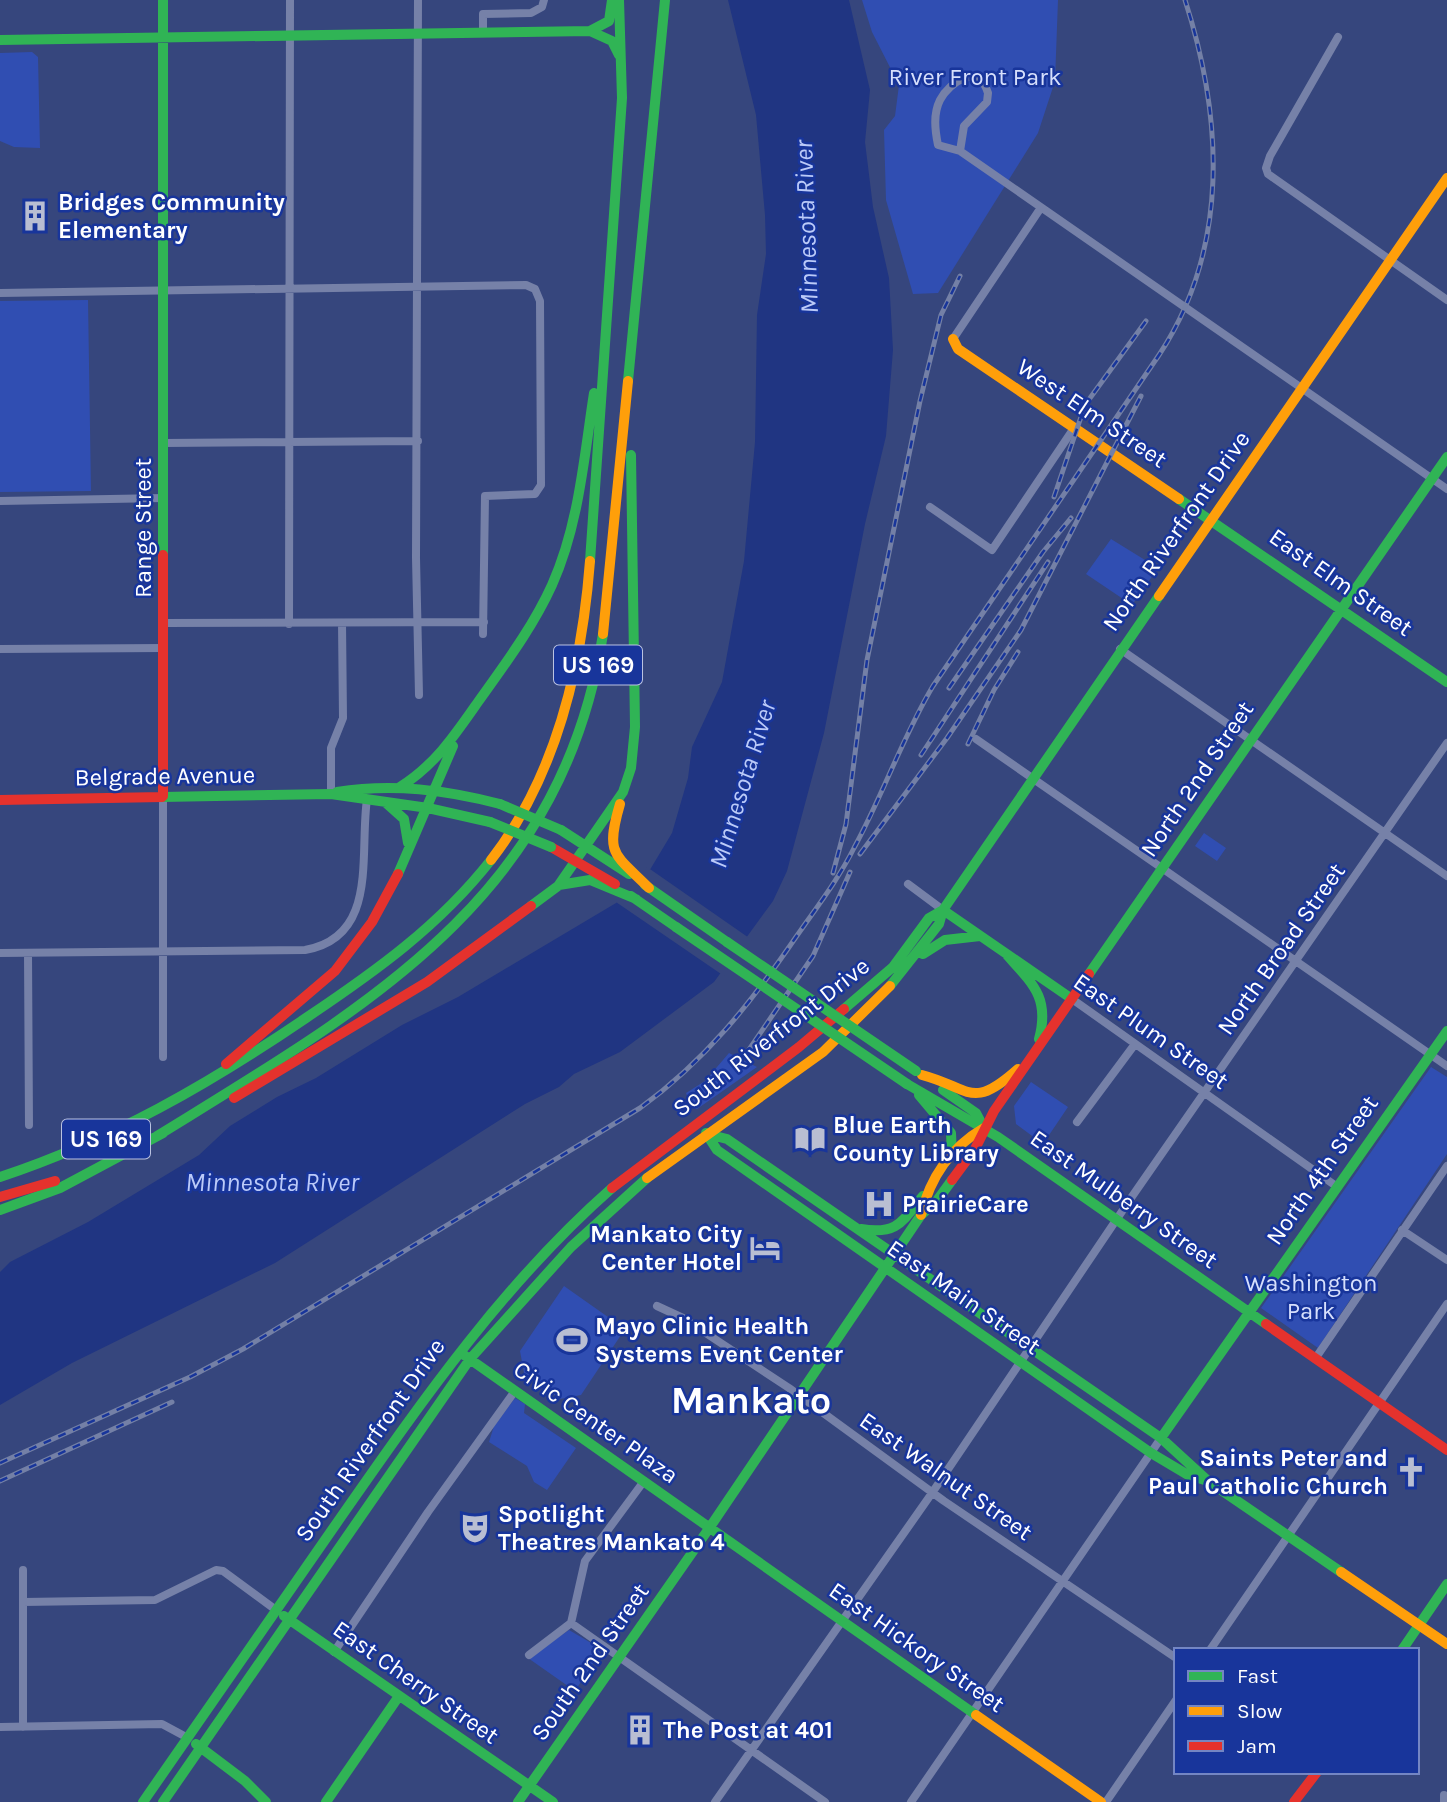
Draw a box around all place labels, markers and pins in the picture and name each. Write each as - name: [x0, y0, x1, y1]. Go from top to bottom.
- place label: Bridges Community Elementary: [58, 188, 285, 244]
- building icon: Bridges Community Elementary: [18, 199, 52, 233]
- place label: Blue Earth County Library: [833, 1111, 999, 1167]
- library icon: Blue Earth County Library: [793, 1122, 827, 1156]
- hospital icon: PrairieCare: [862, 1187, 896, 1221]
- place label: PrairieCare: [902, 1190, 1029, 1218]
- place label: Mankato City Center Hotel: [590, 1220, 742, 1276]
- hotel icon: Mankato City Center Hotel: [748, 1231, 782, 1265]
- place label: Mayo Clinic Health Systems Event Center: [595, 1312, 844, 1368]
- sports icon: Mayo Clinic Health Systems Event Center: [555, 1323, 589, 1357]
- place label: Saints Peter and Paul Catholic Church: [1148, 1444, 1388, 1500]
- church icon: Saints Peter and Paul Catholic Church: [1394, 1455, 1428, 1489]
- place label: Spotlight Theatres Mankato 4: [498, 1500, 724, 1556]
- theatre icon: Spotlight Theatres Mankato 4: [458, 1511, 492, 1545]
- building icon: The Post at 401: [623, 1713, 657, 1747]
- place label: The Post at 401: [663, 1716, 833, 1744]

